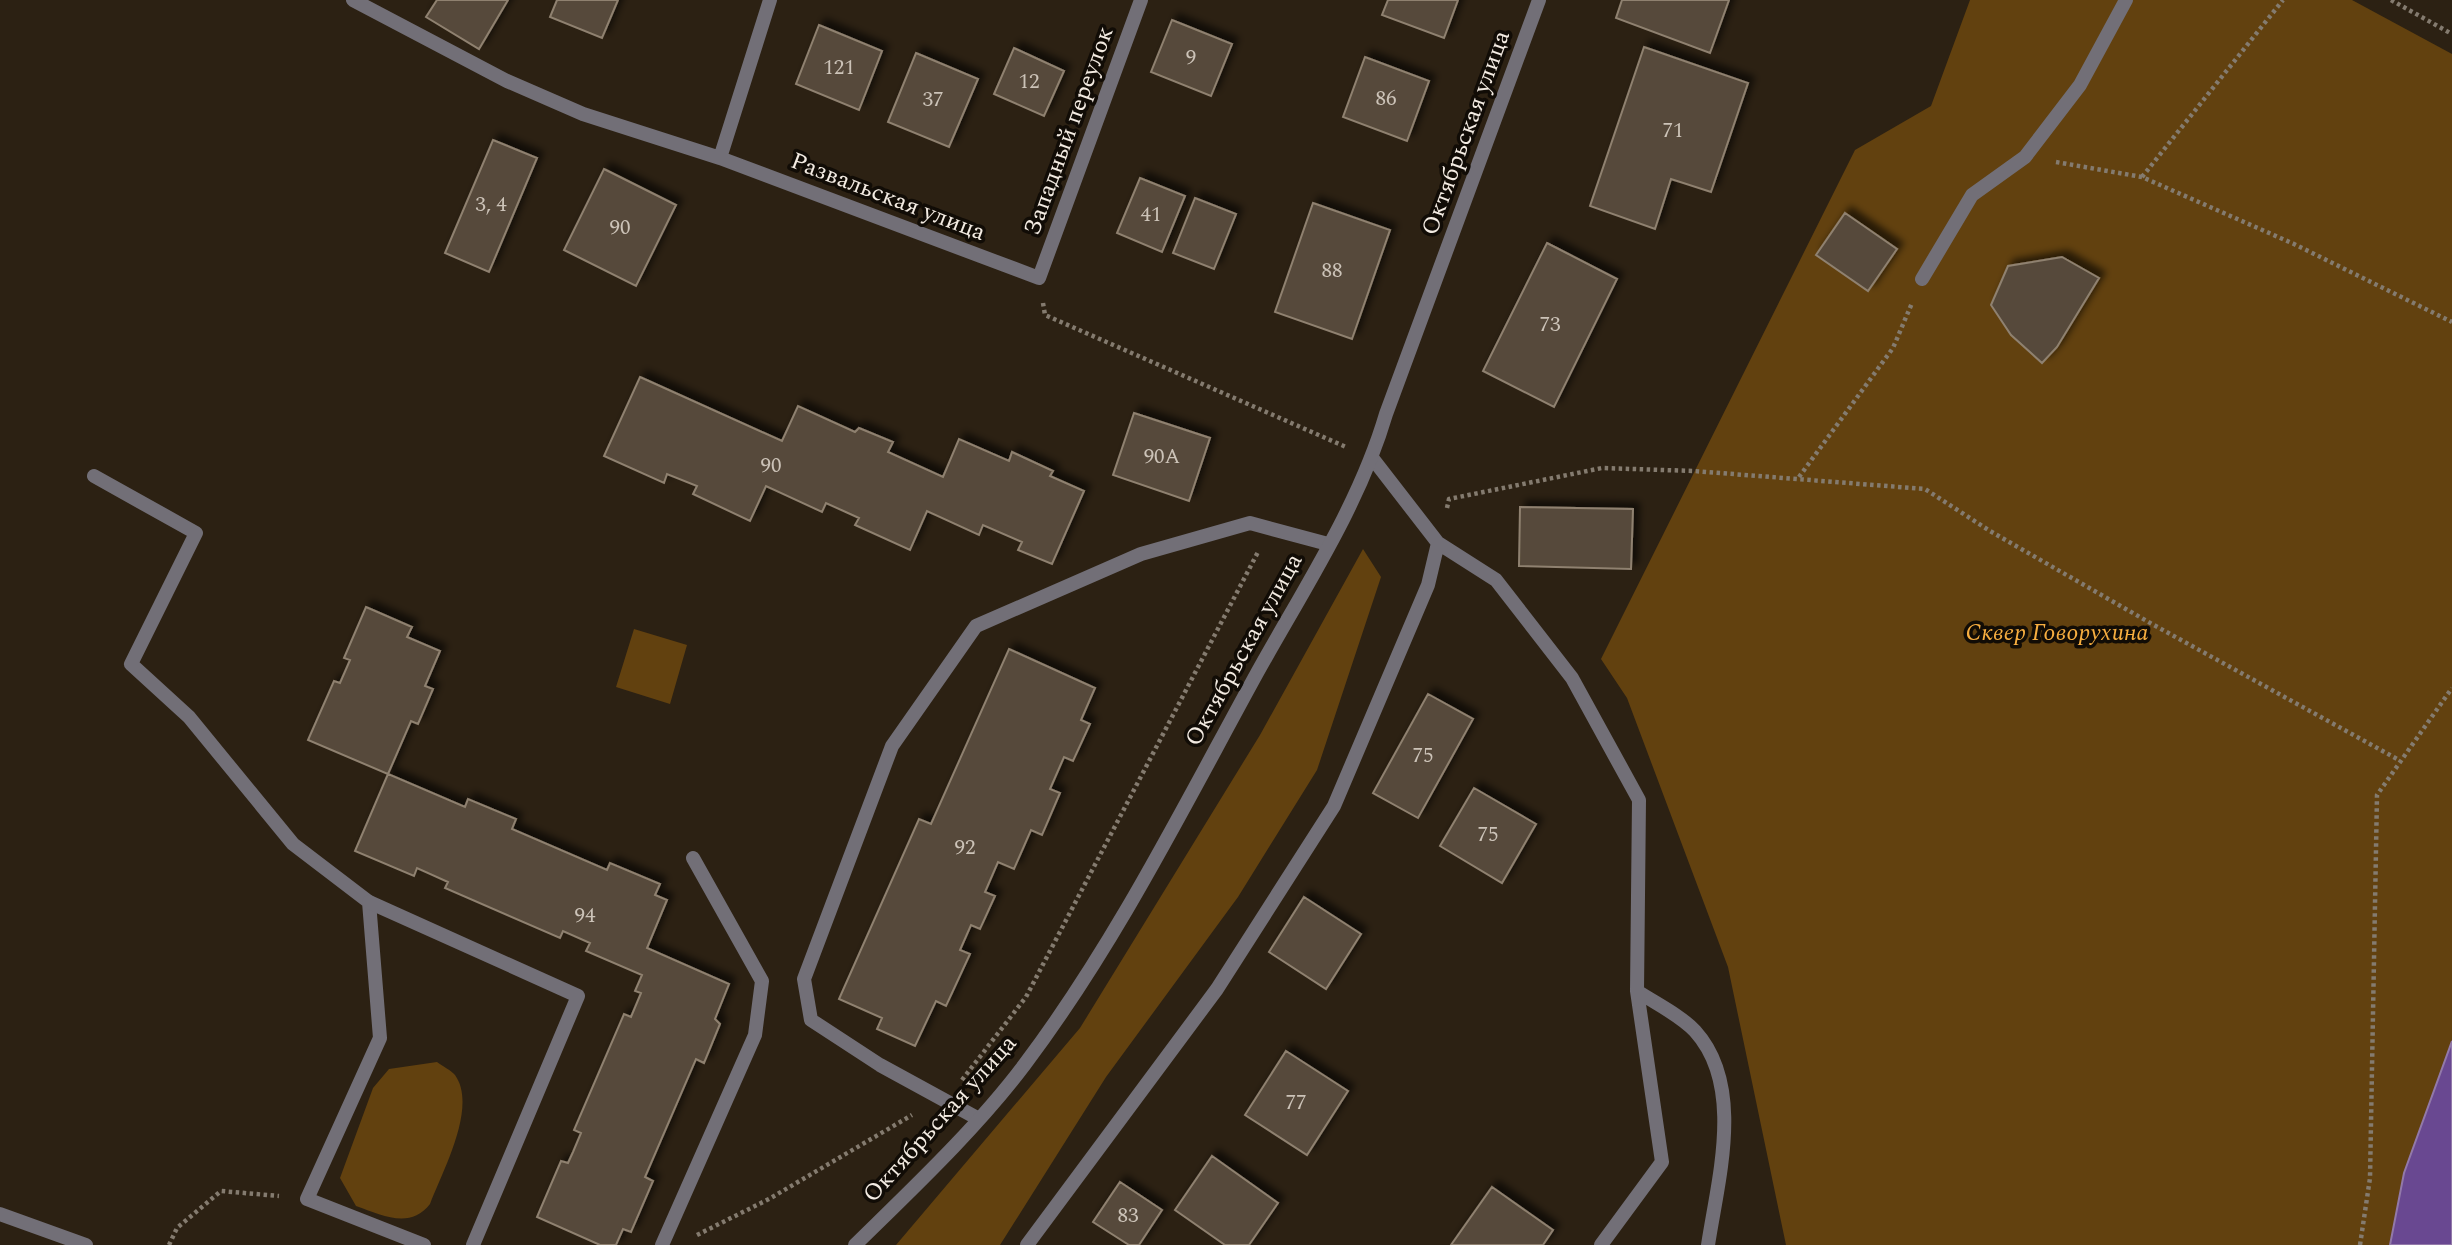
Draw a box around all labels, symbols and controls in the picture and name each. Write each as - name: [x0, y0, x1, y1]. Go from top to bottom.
- street label: Западный переулок: [1014, 21, 1124, 241]
- street label: Октябрьская улица: [1412, 25, 1520, 241]
- house number: 9: [1186, 42, 1196, 74]
- house number: 121: [823, 52, 855, 84]
- house number: 12: [1019, 66, 1040, 98]
- house number: 86: [1376, 83, 1397, 115]
- house number: 37: [923, 84, 944, 116]
- house number: 71: [1663, 115, 1684, 147]
- street label: Развальская улица: [785, 143, 991, 251]
- house number: 3, 4: [475, 189, 507, 221]
- house number: 41: [1141, 199, 1162, 231]
- house number: 90: [610, 212, 631, 244]
- house number: 88: [1322, 255, 1343, 287]
- house number: 73: [1540, 309, 1561, 341]
- house number: 90А: [1144, 441, 1181, 473]
- house number: 90: [761, 450, 782, 482]
- street label: Октябрьская улица: [1176, 547, 1312, 753]
- park label: Сквер Говорухина: [1966, 615, 2148, 651]
- house number: 75: [1413, 740, 1434, 772]
- house number: 75: [1478, 819, 1499, 851]
- house number: 92: [955, 832, 976, 864]
- house number: 94: [575, 900, 596, 932]
- street label: Октябрьская улица: [854, 1027, 1026, 1211]
- house number: 77: [1286, 1087, 1307, 1119]
- house number: 83: [1118, 1200, 1139, 1232]

